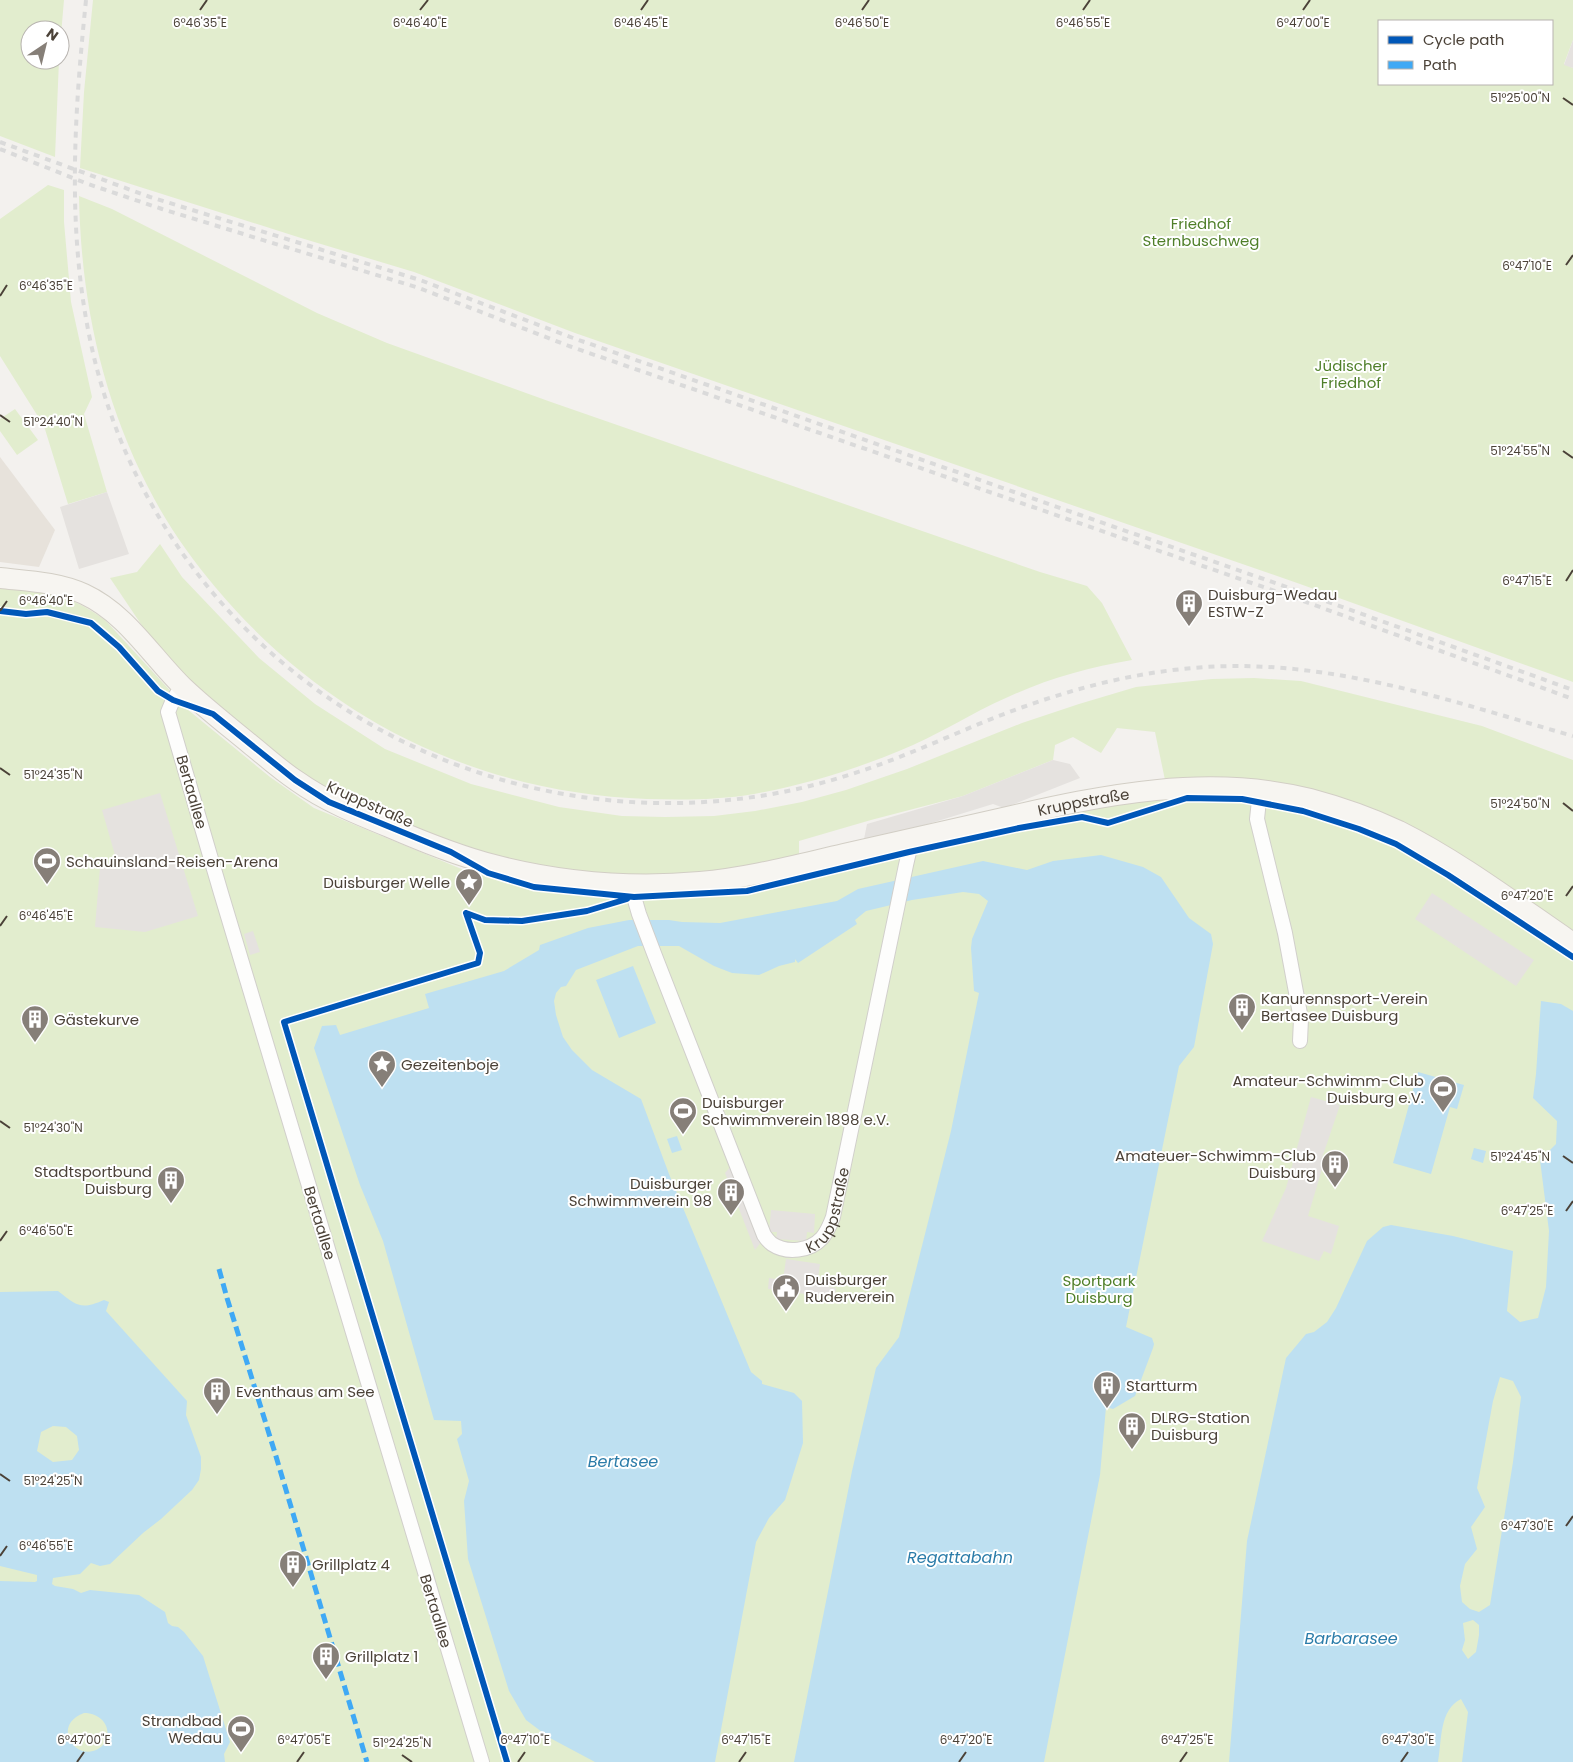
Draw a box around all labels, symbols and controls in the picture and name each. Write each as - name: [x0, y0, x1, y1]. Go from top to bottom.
- text: 6°46'35"E: [173, 14, 227, 31]
- text: 6°46'40"E: [393, 14, 447, 31]
- text: 6°46'45"E: [614, 14, 668, 31]
- text: 6°46'50"E: [835, 14, 889, 31]
- text: 6°46'55"E: [1056, 14, 1110, 31]
- text: 6°47'00"E: [1276, 14, 1330, 31]
- north arrow: [20, 20, 70, 70]
- legend: [1378, 20, 1553, 85]
- text: N: [42, 23, 63, 46]
- text: Cycle path: [1423, 29, 1504, 50]
- text: Path: [1423, 54, 1457, 75]
- text: 51°25'00"N: [1490, 89, 1550, 106]
- park label: Friedhof Sternbuschweg: [1143, 213, 1259, 251]
- text: 6°47'10"E: [1502, 257, 1552, 274]
- text: 6°46'35"E: [19, 277, 73, 294]
- park label: Jüdischer Friedhof: [1315, 355, 1388, 393]
- text: 51°24'40"N: [23, 413, 83, 430]
- text: 51°24'55"N: [1490, 442, 1550, 459]
- text: 6°47'15"E: [1502, 572, 1552, 589]
- place label: Duisburg-Wedau ESTW-Z: [1208, 584, 1337, 622]
- building icon: Duisburg-Wedau ESTW-Z: [1174, 588, 1204, 627]
- text: 6°46'40"E: [19, 592, 73, 609]
- street label: Bertaallee: [171, 753, 213, 831]
- text: 51°24'35"N: [23, 766, 83, 783]
- street label: Kruppstraße: [323, 775, 417, 833]
- street label: Kruppstraße: [1035, 783, 1131, 820]
- text: 51°24'50"N: [1490, 795, 1550, 812]
- sports icon: Schauinsland-Reisen-Arena: [32, 846, 62, 885]
- place label: Schauinsland-Reisen-Arena: [66, 851, 278, 872]
- place icon: Duisburger Welle: [454, 867, 484, 906]
- place label: Duisburger Welle: [323, 872, 450, 893]
- text: 6°47'20"E: [1501, 887, 1553, 904]
- text: 6°46'45"E: [19, 907, 73, 924]
- place label: Kanurennsport-Verein Bertasee Duisburg: [1261, 988, 1428, 1026]
- building icon: Kanurennsport-Verein Bertasee Duisburg: [1227, 992, 1257, 1031]
- building icon: Gästekurve: [20, 1004, 50, 1043]
- place label: Gästekurve: [54, 1009, 139, 1030]
- place icon: Gezeitenboje: [367, 1049, 397, 1088]
- place label: Gezeitenboje: [401, 1054, 499, 1075]
- place label: Amateur-Schwimm-Club Duisburg e.V.: [1232, 1070, 1424, 1108]
- sports icon: Amateur-Schwimm-Club Duisburg e.V.: [1428, 1074, 1458, 1113]
- place label: Duisburger Schwimmverein 1898 e.V.: [702, 1092, 889, 1130]
- sports icon: Duisburger Schwimmverein 1898 e.V.: [668, 1096, 698, 1135]
- text: 51°24'30"N: [23, 1119, 83, 1136]
- place label: Amateuer-Schwimm-Club Duisburg: [1115, 1145, 1316, 1183]
- text: 51°24'45"N: [1490, 1148, 1550, 1165]
- building icon: Amateuer-Schwimm-Club Duisburg: [1320, 1149, 1350, 1188]
- place label: Stadtsportbund Duisburg: [34, 1161, 152, 1199]
- building icon: Stadtsportbund Duisburg: [156, 1165, 186, 1204]
- street label: Kruppstraße: [802, 1165, 854, 1258]
- place label: Duisburger Schwimmverein 98: [569, 1173, 712, 1211]
- building icon: Duisburger Schwimmverein 98: [716, 1177, 746, 1216]
- street label: Bertaallee: [299, 1184, 341, 1262]
- text: 6°47'25"E: [1501, 1202, 1553, 1219]
- text: 6°46'50"E: [19, 1222, 73, 1239]
- place label: Duisburger Ruderverein: [805, 1269, 895, 1307]
- park label: Sportpark Duisburg: [1062, 1270, 1136, 1308]
- public building icon: Duisburger Ruderverein: [771, 1273, 801, 1312]
- building icon: Startturm: [1092, 1370, 1122, 1409]
- place label: Startturm: [1126, 1375, 1198, 1396]
- building icon: Eventhaus am See: [202, 1376, 232, 1415]
- place label: Eventhaus am See: [236, 1381, 375, 1402]
- place label: DLRG-Station Duisburg: [1151, 1407, 1250, 1445]
- building icon: DLRG-Station Duisburg: [1117, 1411, 1147, 1450]
- water label: Bertasee: [588, 1450, 658, 1473]
- text: 51°24'25"N: [23, 1472, 83, 1489]
- text: 6°47'30"E: [1501, 1517, 1553, 1534]
- text: 6°46'55"E: [19, 1537, 73, 1554]
- water label: Regattabahn: [907, 1546, 1013, 1569]
- building icon: Grillplatz 4: [278, 1549, 308, 1588]
- place label: Grillplatz 4: [312, 1554, 390, 1575]
- street label: Bertaallee: [415, 1572, 457, 1650]
- water label: Barbarasee: [1304, 1627, 1398, 1650]
- building icon: Grillplatz 1: [311, 1641, 341, 1680]
- place label: Grillplatz 1: [345, 1646, 418, 1667]
- place label: Strandbad Wedau: [142, 1710, 222, 1748]
- sports icon: Strandbad Wedau: [226, 1714, 256, 1753]
- text: 6°47'00"E: [57, 1731, 111, 1748]
- text: 6°47'05"E: [277, 1731, 331, 1748]
- text: 6°47'10"E: [500, 1731, 550, 1748]
- text: 6°47'15"E: [721, 1731, 771, 1748]
- text: 6°47'20"E: [940, 1731, 992, 1748]
- text: 6°47'25"E: [1161, 1731, 1213, 1748]
- text: 6°47'30"E: [1382, 1731, 1434, 1748]
- text: 51°24'25"N: [372, 1734, 432, 1751]

